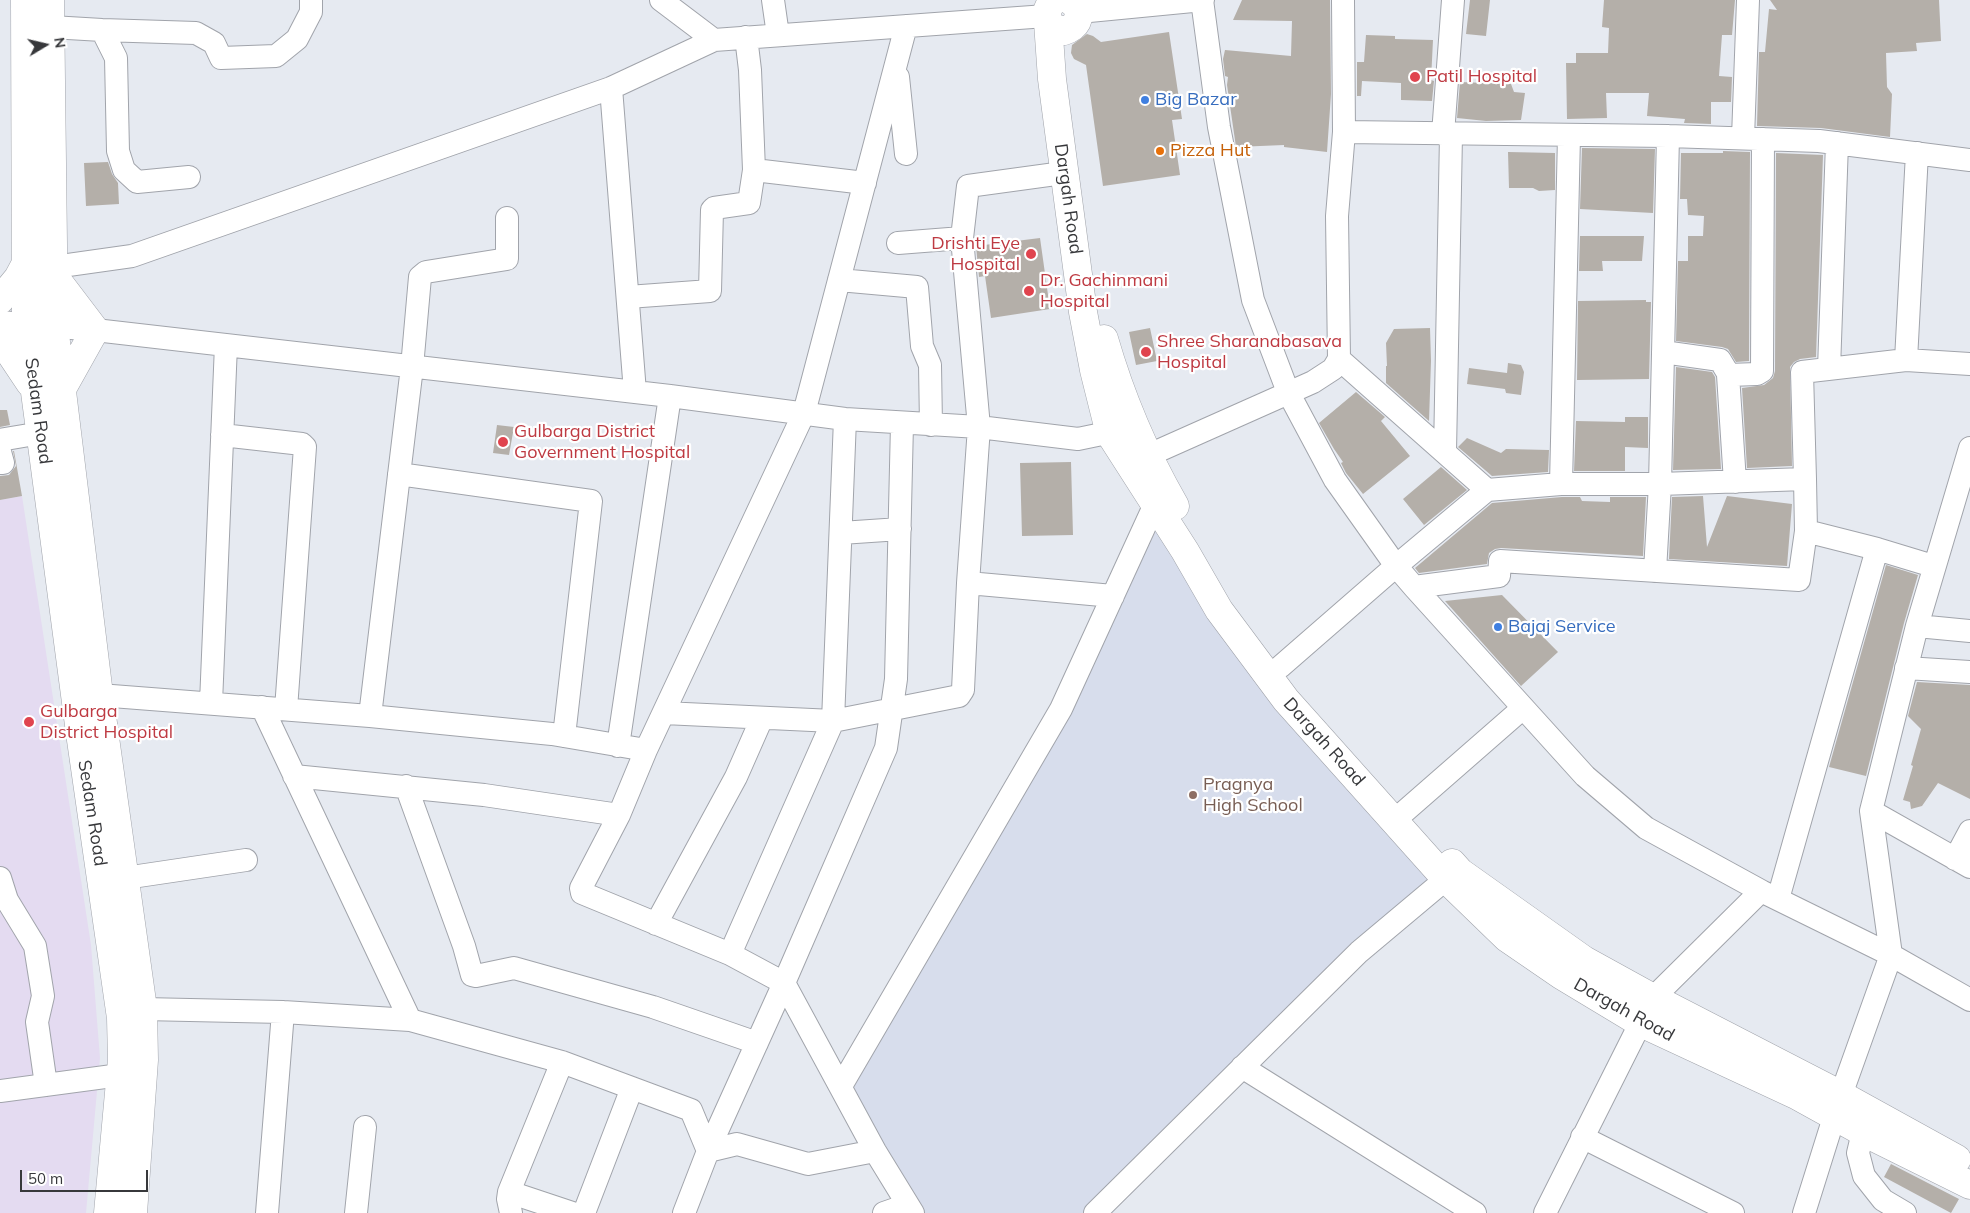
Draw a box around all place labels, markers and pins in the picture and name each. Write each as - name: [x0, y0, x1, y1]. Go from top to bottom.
- place label: Patil Hospital: [1426, 66, 1537, 88]
- marker: Patil Hospital: [1408, 70, 1422, 84]
- place label: Big Bazar: [1155, 89, 1237, 111]
- marker: Big Bazar: [1139, 94, 1151, 106]
- place label: Pizza Hut: [1170, 140, 1251, 162]
- marker: Pizza Hut: [1154, 145, 1166, 157]
- place label: Drishti Eye Hospital: [931, 233, 1020, 276]
- marker: Drishti Eye Hospital: [1024, 247, 1038, 261]
- place label: Dr. Gachinmani Hospital: [1040, 270, 1168, 312]
- marker: Dr. Gachinmani Hospital: [1022, 284, 1036, 298]
- place label: Shree Sharanabasava Hospital: [1157, 331, 1342, 374]
- marker: Shree Sharanabasava Hospital: [1139, 345, 1153, 359]
- place label: Gulbarga District Government Hospital: [514, 421, 690, 464]
- marker: Gulbarga District Government Hospital: [496, 435, 510, 449]
- place label: Bajaj Service: [1508, 616, 1616, 638]
- marker: Bajaj Service: [1492, 621, 1504, 633]
- place label: Gulbarga District Hospital: [40, 701, 173, 744]
- marker: Gulbarga District Hospital: [22, 715, 36, 729]
- place label: Pragnya High School: [1203, 774, 1303, 816]
- marker: Pragnya High School: [1187, 789, 1199, 801]

